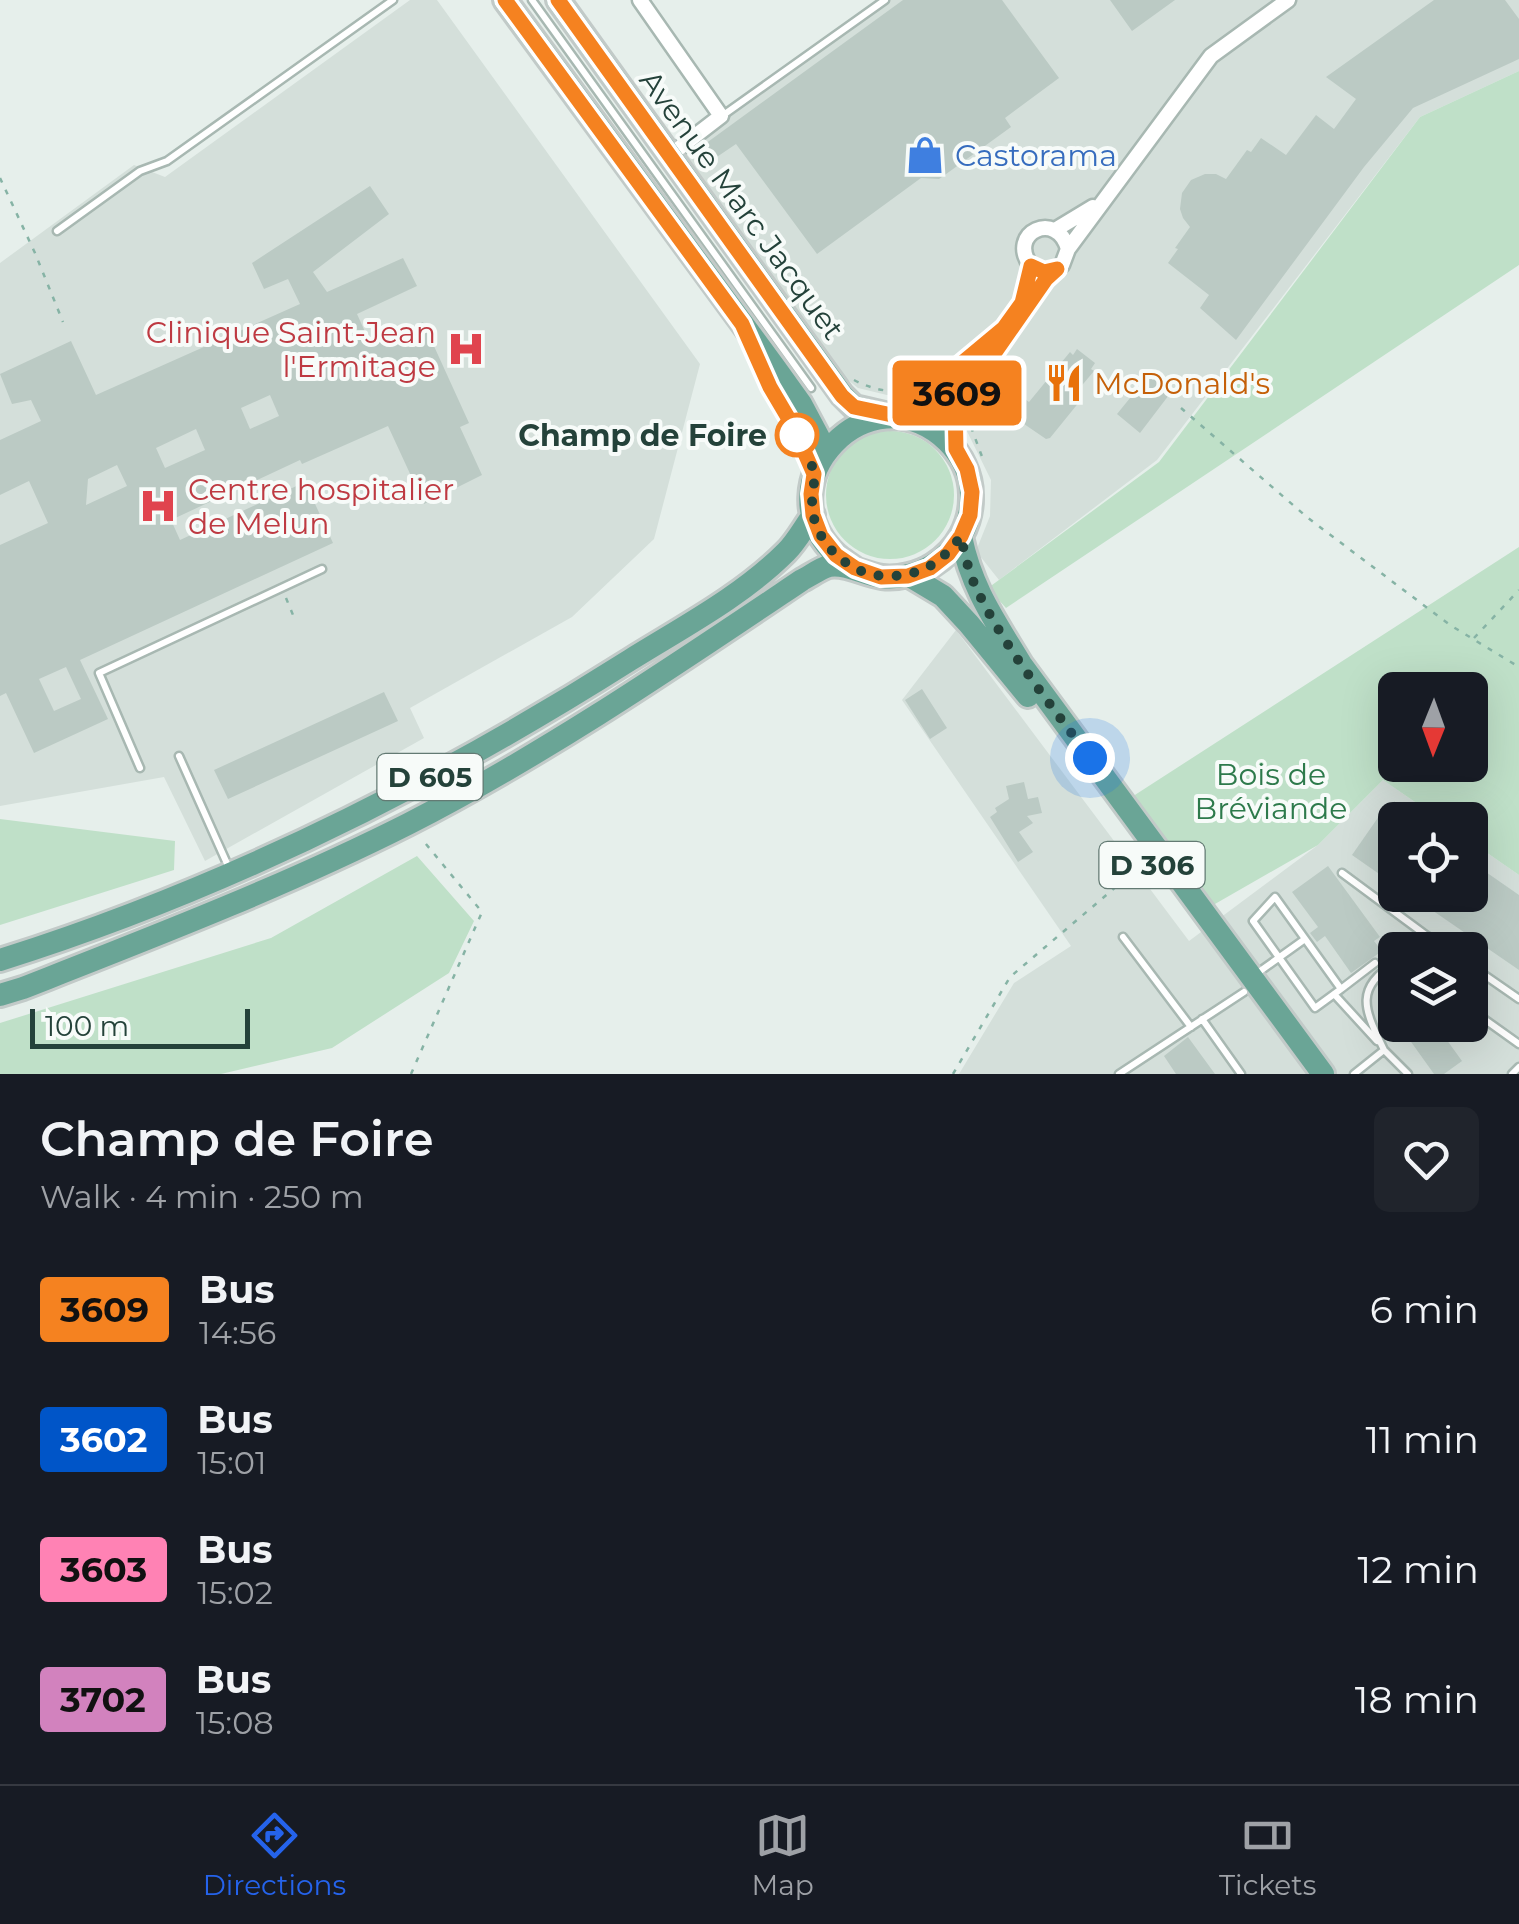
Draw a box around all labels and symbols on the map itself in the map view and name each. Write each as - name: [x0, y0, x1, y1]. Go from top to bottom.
- street label: Avenue Marc Jacquet: [632, 63, 852, 347]
- shop icon: Castorama: [904, 134, 946, 176]
- place label: Castorama: [955, 137, 1117, 174]
- place label: Clinique Saint-Jean l'Ermitage: [146, 314, 436, 385]
- hospital icon: Clinique Saint-Jean l'Ermitage: [445, 328, 487, 370]
- line badge: 3609: [887, 360, 1027, 426]
- restaurant icon: McDonald's: [1043, 362, 1085, 404]
- place label: McDonald's: [1094, 365, 1270, 402]
- marker: Champ de Foire: [776, 414, 818, 456]
- place label: Champ de Foire: [518, 417, 767, 454]
- place label: Centre hospitalier de Melun: [188, 471, 454, 542]
- hospital icon: Centre hospitalier de Melun: [137, 485, 179, 527]
- north arrow: [1378, 672, 1488, 782]
- your location: [1065, 733, 1115, 783]
- road number: D 605: [378, 754, 482, 800]
- park label: Bois de Bréviande: [1195, 756, 1347, 827]
- road number: D 306: [1100, 842, 1204, 888]
- scale bar: [30, 1004, 250, 1048]

